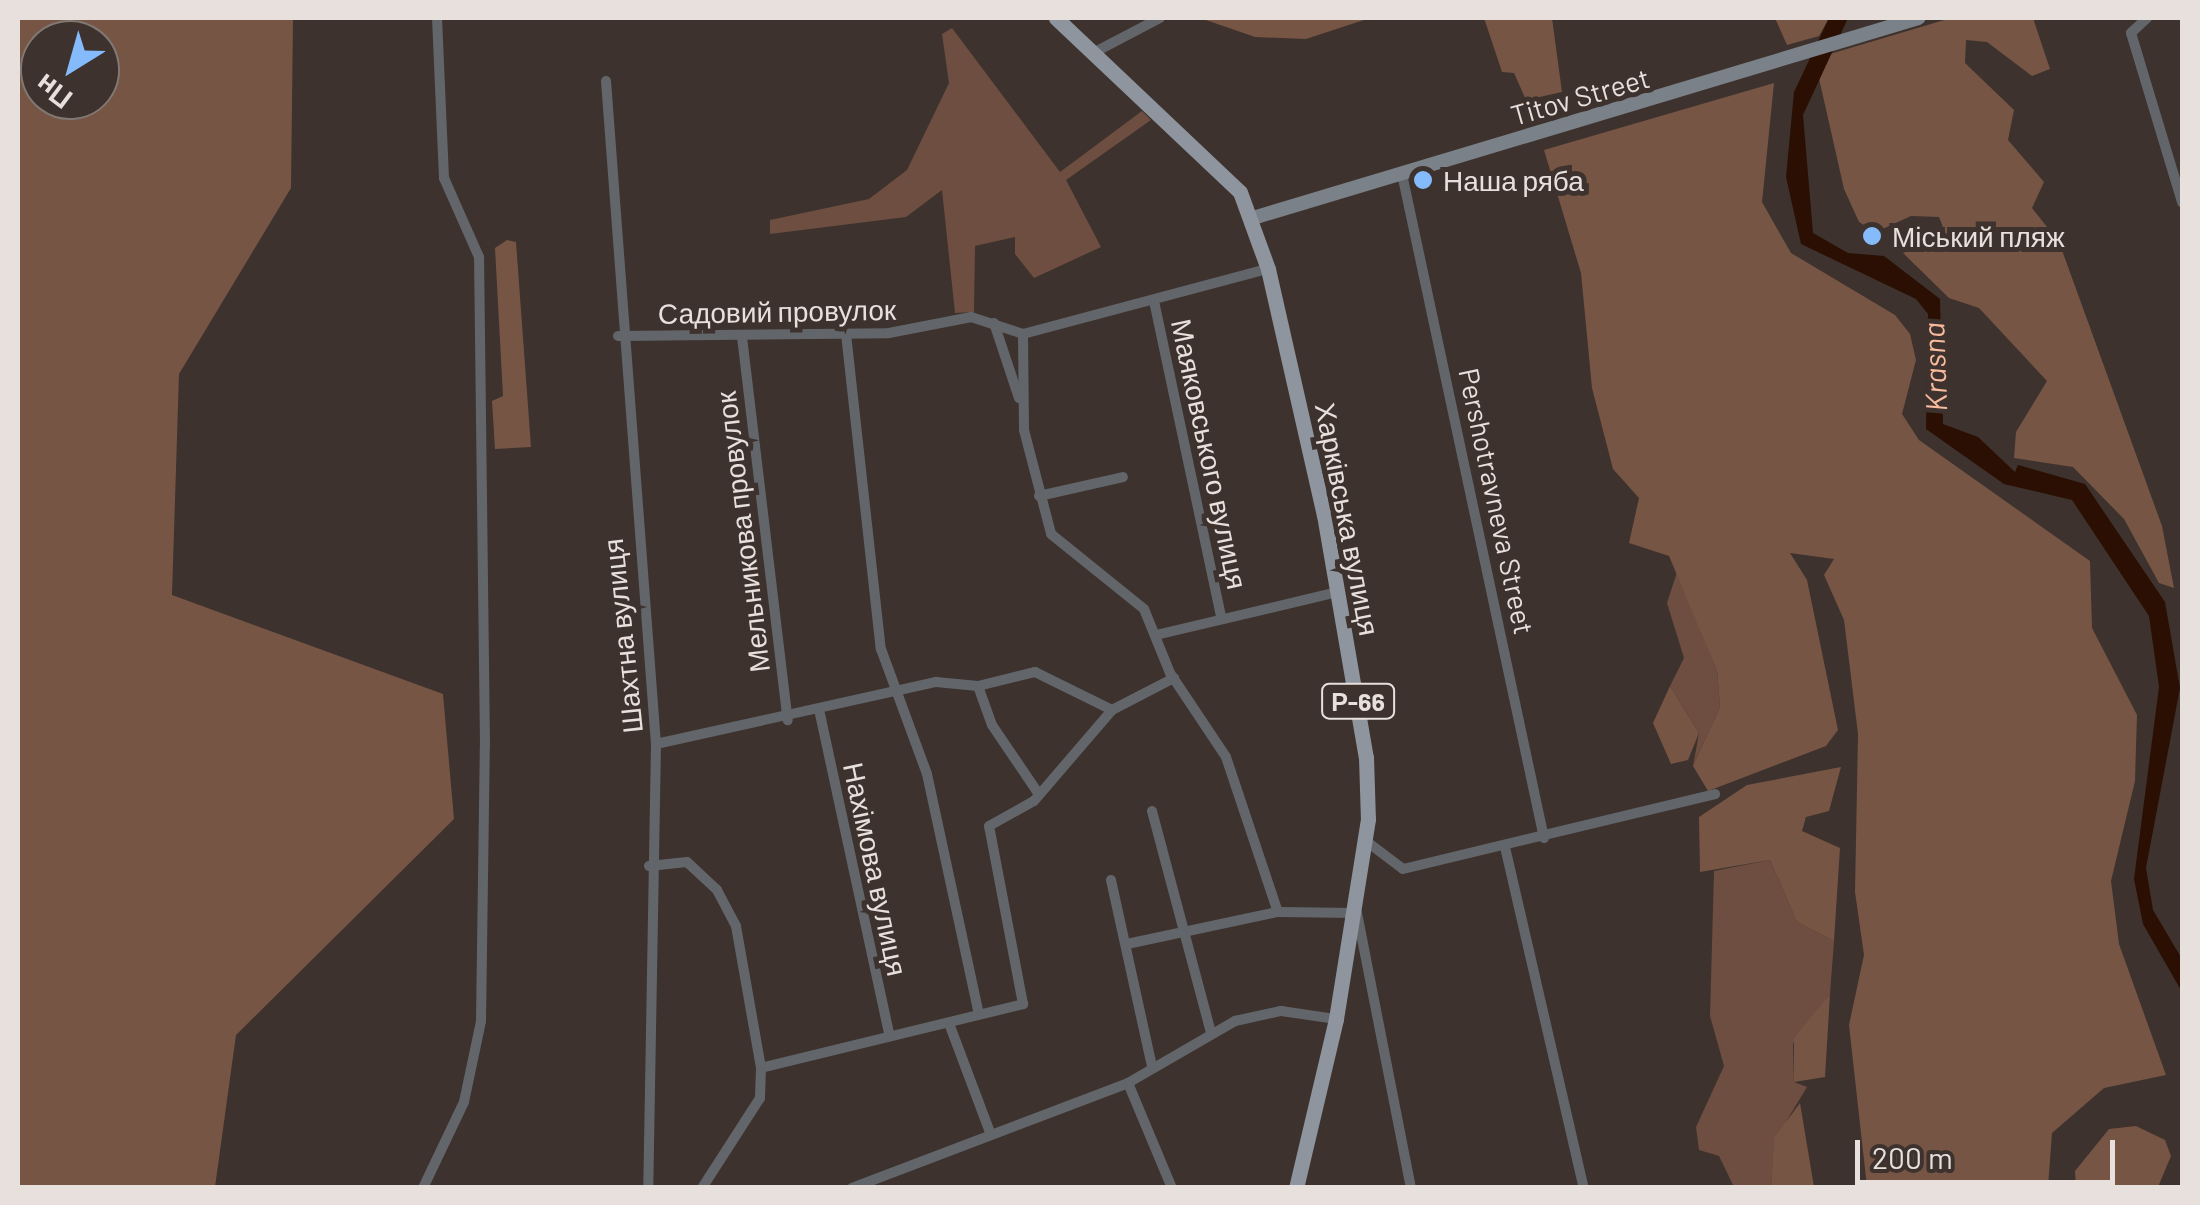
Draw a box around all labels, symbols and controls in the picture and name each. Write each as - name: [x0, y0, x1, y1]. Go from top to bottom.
- north arrow: [20, 20, 120, 120]
- street label: Titov Street: [1507, 60, 1653, 132]
- text: Пн: [28, 68, 78, 117]
- place label: Наша ряба: [1443, 163, 1584, 197]
- marker: Наша ряба: [1412, 169, 1434, 191]
- place label: Міський пляж: [1892, 219, 2065, 253]
- marker: Міський пляж: [1861, 225, 1883, 247]
- street label: Садовий провулок: [658, 292, 896, 330]
- street label: Маяковського вулиця: [1165, 316, 1255, 592]
- water label: Krasna: [1914, 322, 1954, 412]
- street label: Pershotravneva Street: [1452, 365, 1542, 637]
- street label: Мельникова провулок: [708, 390, 776, 674]
- street label: Харківська вулиця: [1309, 400, 1387, 638]
- street label: Шахтна вулиця: [595, 537, 649, 735]
- road number: Р-66: [1320, 681, 1396, 721]
- street label: Нахімова вулиця: [837, 759, 915, 979]
- scale bar: [1860, 1120, 2120, 1182]
- text: 200 m: [1872, 1139, 1953, 1175]

